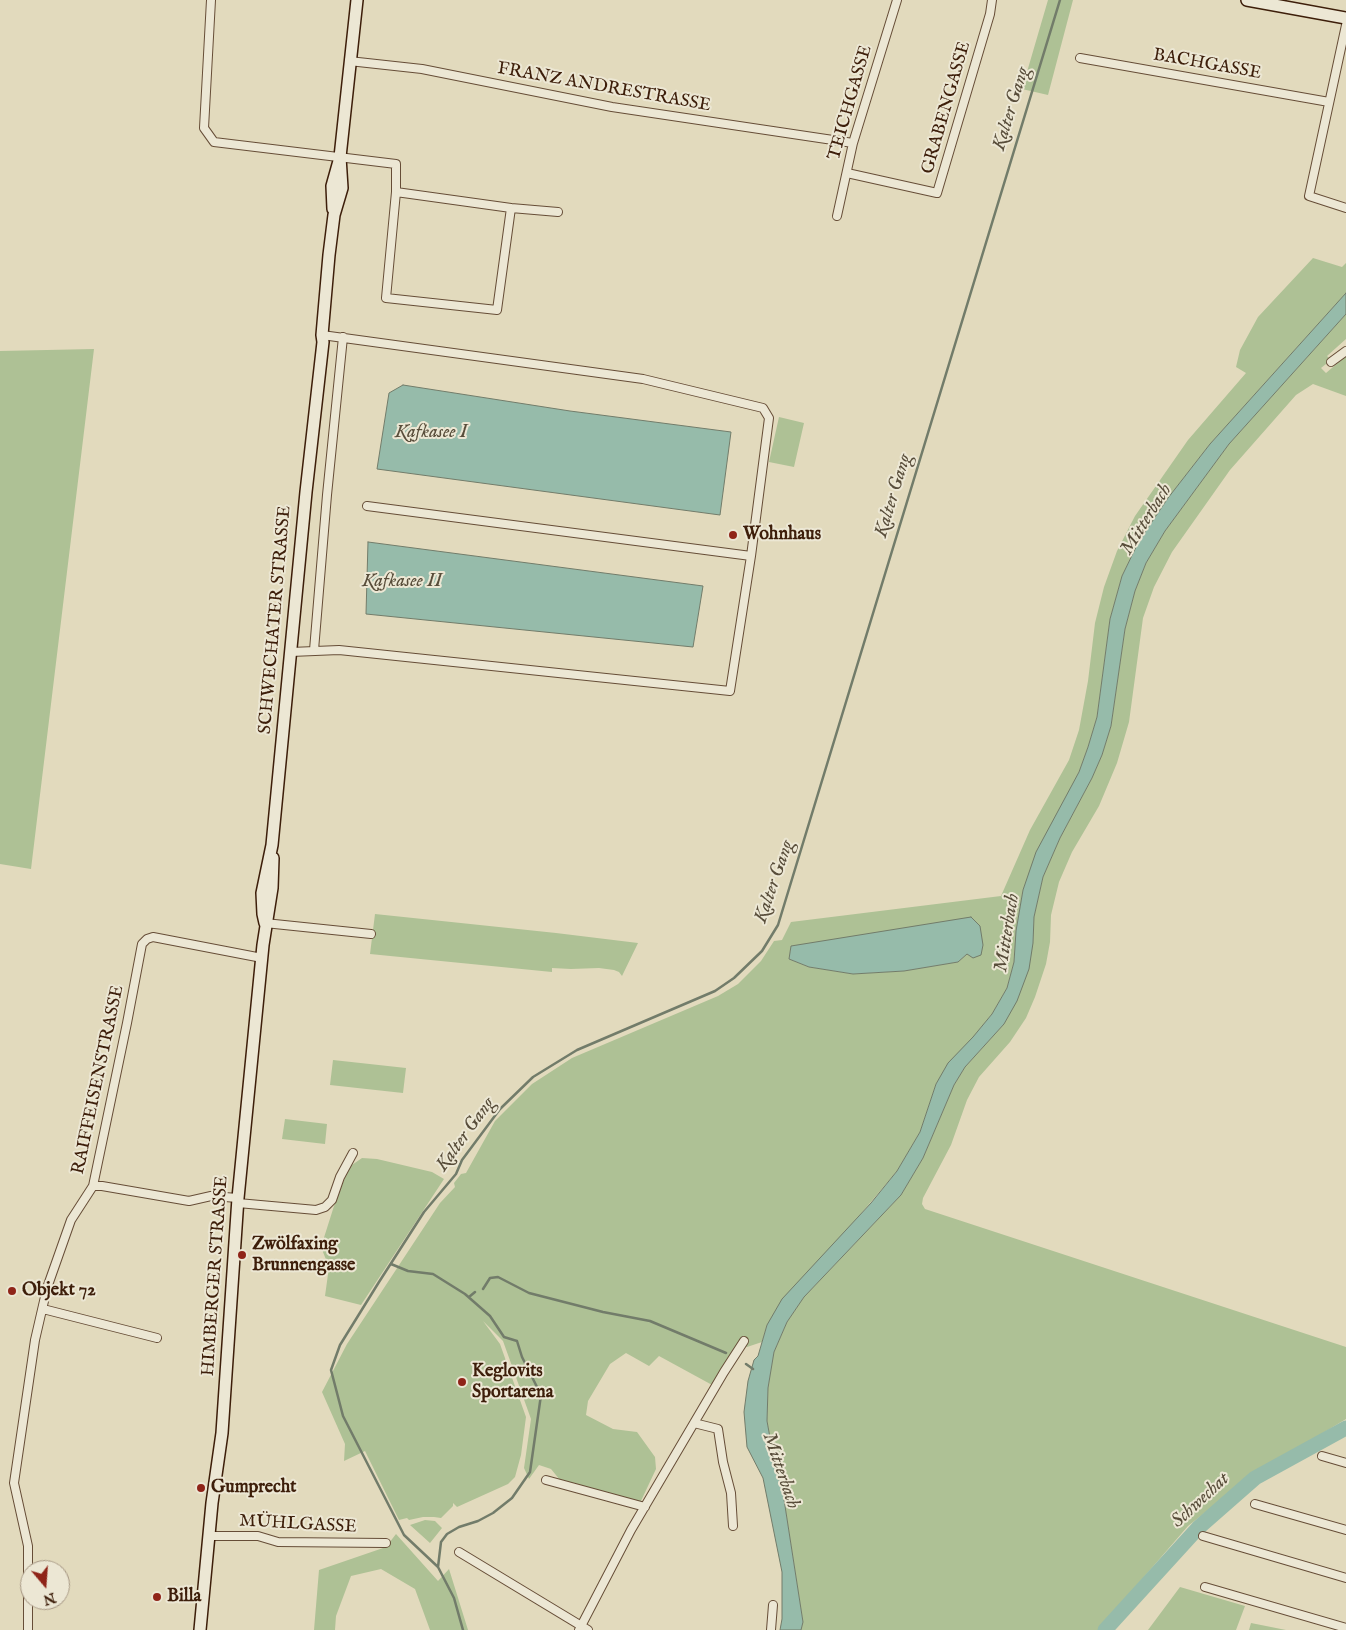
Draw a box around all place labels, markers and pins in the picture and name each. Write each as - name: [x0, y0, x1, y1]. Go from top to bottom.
- place label: Wohnhaus: [743, 524, 821, 546]
- marker: Wohnhaus: [727, 529, 739, 541]
- place label: Zwölfaxing Brunnengasse: [252, 1234, 355, 1276]
- marker: Zwölfaxing Brunnengasse: [236, 1249, 248, 1261]
- place label: Objekt 72: [22, 1280, 96, 1302]
- marker: Objekt 72: [6, 1285, 18, 1297]
- place label: Keglovits Sportarena: [472, 1361, 553, 1404]
- marker: Keglovits Sportarena: [456, 1376, 468, 1388]
- place label: Gumprecht: [211, 1477, 297, 1499]
- marker: Gumprecht: [195, 1482, 207, 1494]
- place label: Billa: [167, 1586, 201, 1608]
- marker: Billa: [151, 1591, 163, 1603]

